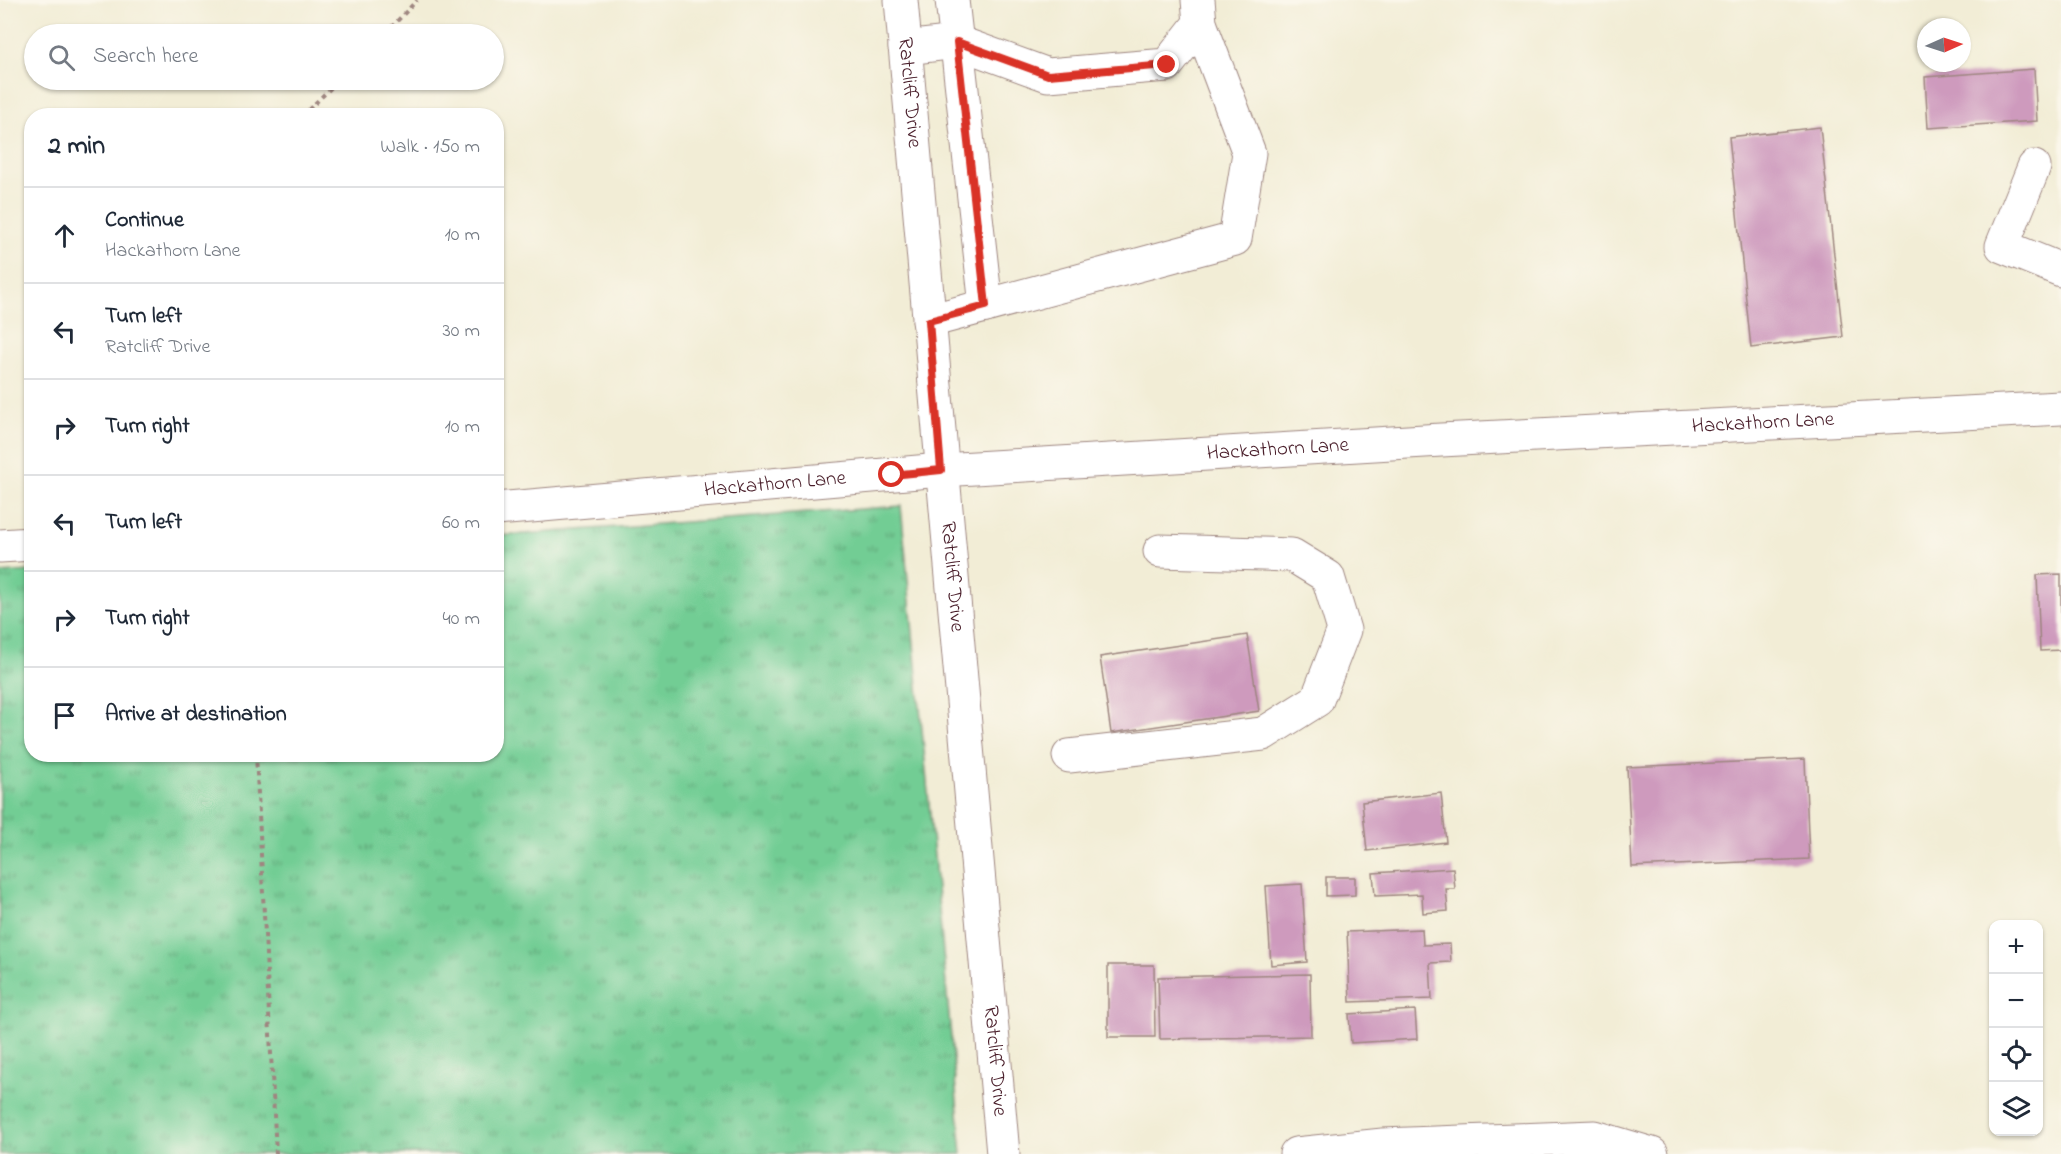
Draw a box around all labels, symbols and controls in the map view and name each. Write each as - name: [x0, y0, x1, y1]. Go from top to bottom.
- north arrow: [1917, 18, 1971, 72]
- search box: [24, 24, 504, 90]
- street label: Ratcliff Drive: [889, 36, 929, 150]
- icon: search: [45, 41, 78, 74]
- text: Search here: [93, 41, 198, 73]
- route end: [1153, 51, 1179, 77]
- text: 2 min: [48, 128, 105, 166]
- text: Walk · 150 m: [380, 133, 480, 162]
- text: Continue: [105, 205, 184, 237]
- icon: ahead: [48, 219, 81, 252]
- text: 10 m: [444, 221, 480, 250]
- text: Hackathorn Lane: [105, 237, 241, 266]
- text: Turn left: [105, 301, 182, 333]
- icon: left: [48, 315, 81, 348]
- text: 30 m: [443, 317, 480, 346]
- text: Ratcliff Drive: [105, 333, 211, 362]
- street label: Hackathorn Lane: [1691, 405, 1835, 442]
- icon: right: [48, 411, 81, 444]
- text: Turn right: [105, 411, 190, 443]
- text: 10 m: [444, 413, 480, 442]
- street label: Hackathorn Lane: [1206, 431, 1350, 469]
- route start: [878, 461, 904, 487]
- street label: Hackathorn Lane: [703, 463, 848, 506]
- icon: left: [48, 507, 81, 540]
- text: Turn left: [105, 507, 182, 539]
- text: 60 m: [442, 509, 480, 538]
- street label: Ratcliff Drive: [932, 520, 972, 634]
- icon: right: [48, 603, 81, 636]
- text: Turn right: [105, 603, 190, 635]
- text: 40 m: [443, 605, 480, 634]
- icon: arrive: [48, 699, 81, 732]
- text: Arrive at destination: [105, 699, 287, 731]
- map controls: [1989, 920, 2043, 1136]
- button: +: [1989, 920, 2043, 974]
- button: −: [1989, 974, 2043, 1028]
- street label: Ratcliff Drive: [975, 1004, 1015, 1118]
- button: locate: [1989, 1028, 2043, 1082]
- button: layers: [1989, 1082, 2043, 1136]

